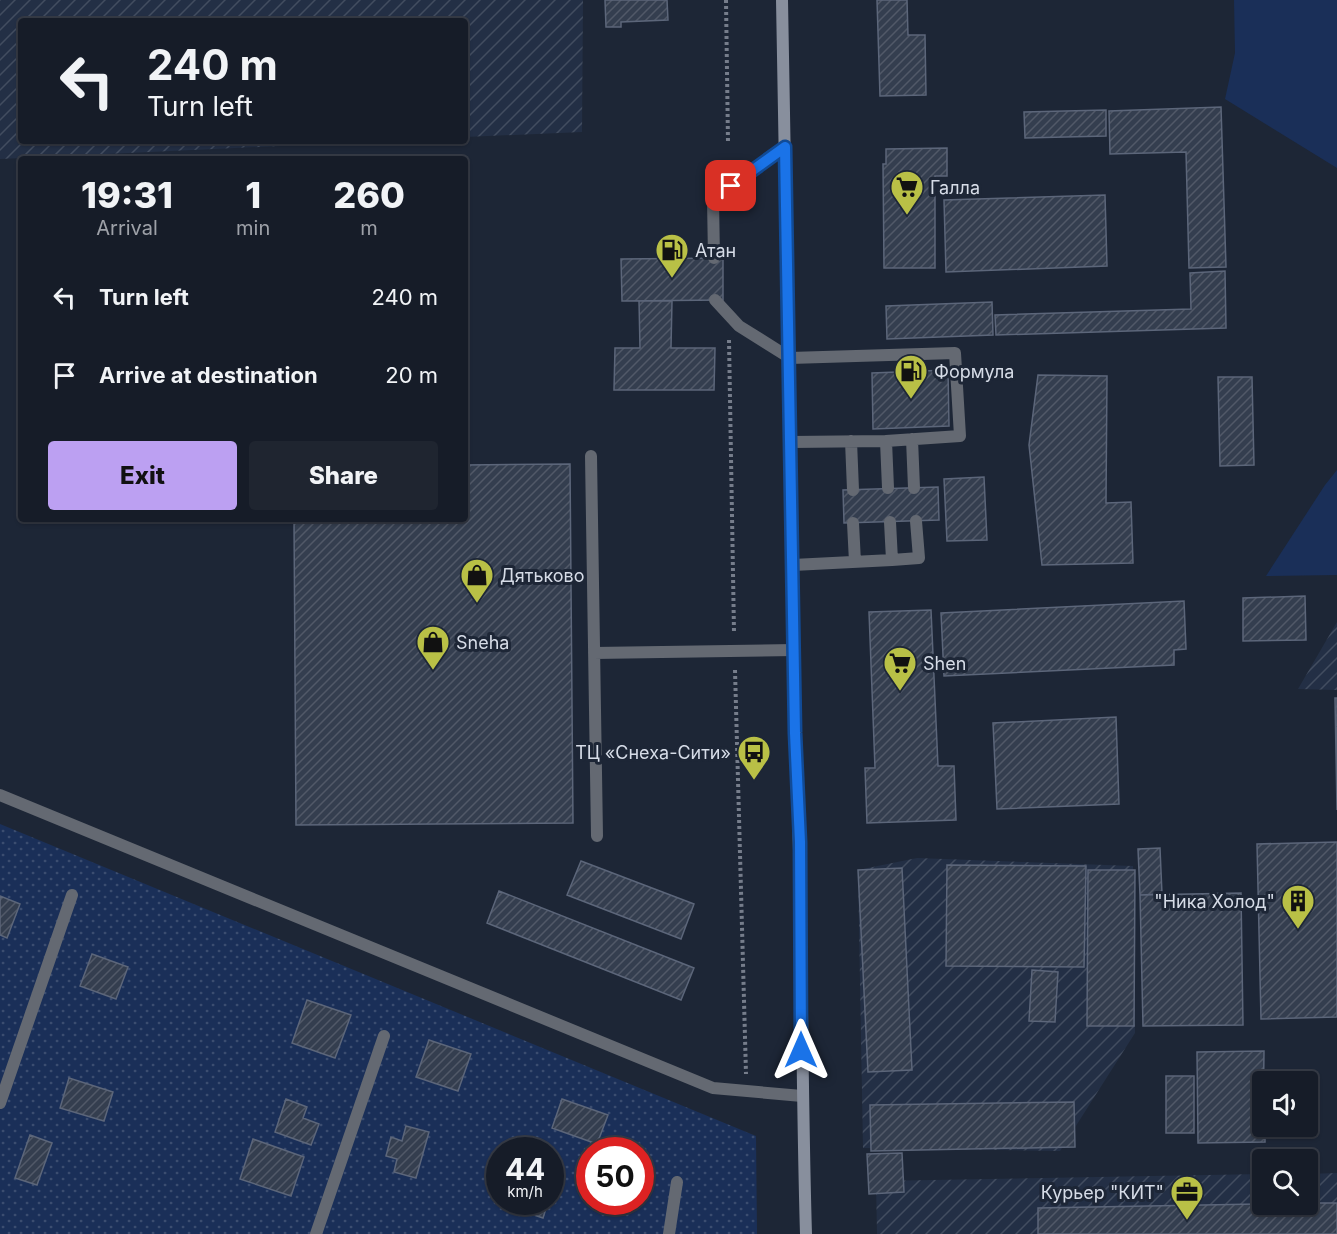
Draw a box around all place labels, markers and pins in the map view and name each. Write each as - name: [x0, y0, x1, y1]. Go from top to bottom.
- pin: [705, 160, 756, 211]
- supermarket icon: Галла: [889, 169, 925, 216]
- place label: Галла: [930, 177, 980, 198]
- fuel station icon: Атан: [654, 232, 690, 279]
- place label: Атан: [695, 240, 736, 261]
- fuel station icon: Формула: [893, 353, 929, 400]
- place label: Формула: [934, 361, 1014, 382]
- shop icon: Дятьково: [459, 557, 495, 604]
- place label: Дятьково: [500, 565, 585, 586]
- shop icon: Sneha: [415, 624, 451, 671]
- place label: Sneha: [456, 632, 509, 653]
- supermarket icon: Shen: [882, 645, 918, 692]
- place label: Shen: [923, 653, 966, 674]
- bus stop icon: ТЦ «Снеха-Сити»: [736, 734, 772, 781]
- place label: ТЦ «Снеха-Сити»: [575, 742, 731, 763]
- building icon: "Ника Холод": [1280, 883, 1316, 930]
- place label: "Ника Холод": [1154, 891, 1275, 912]
- office icon: Курьер "КИТ": [1169, 1174, 1205, 1221]
- place label: Курьер "КИТ": [1041, 1182, 1164, 1203]

